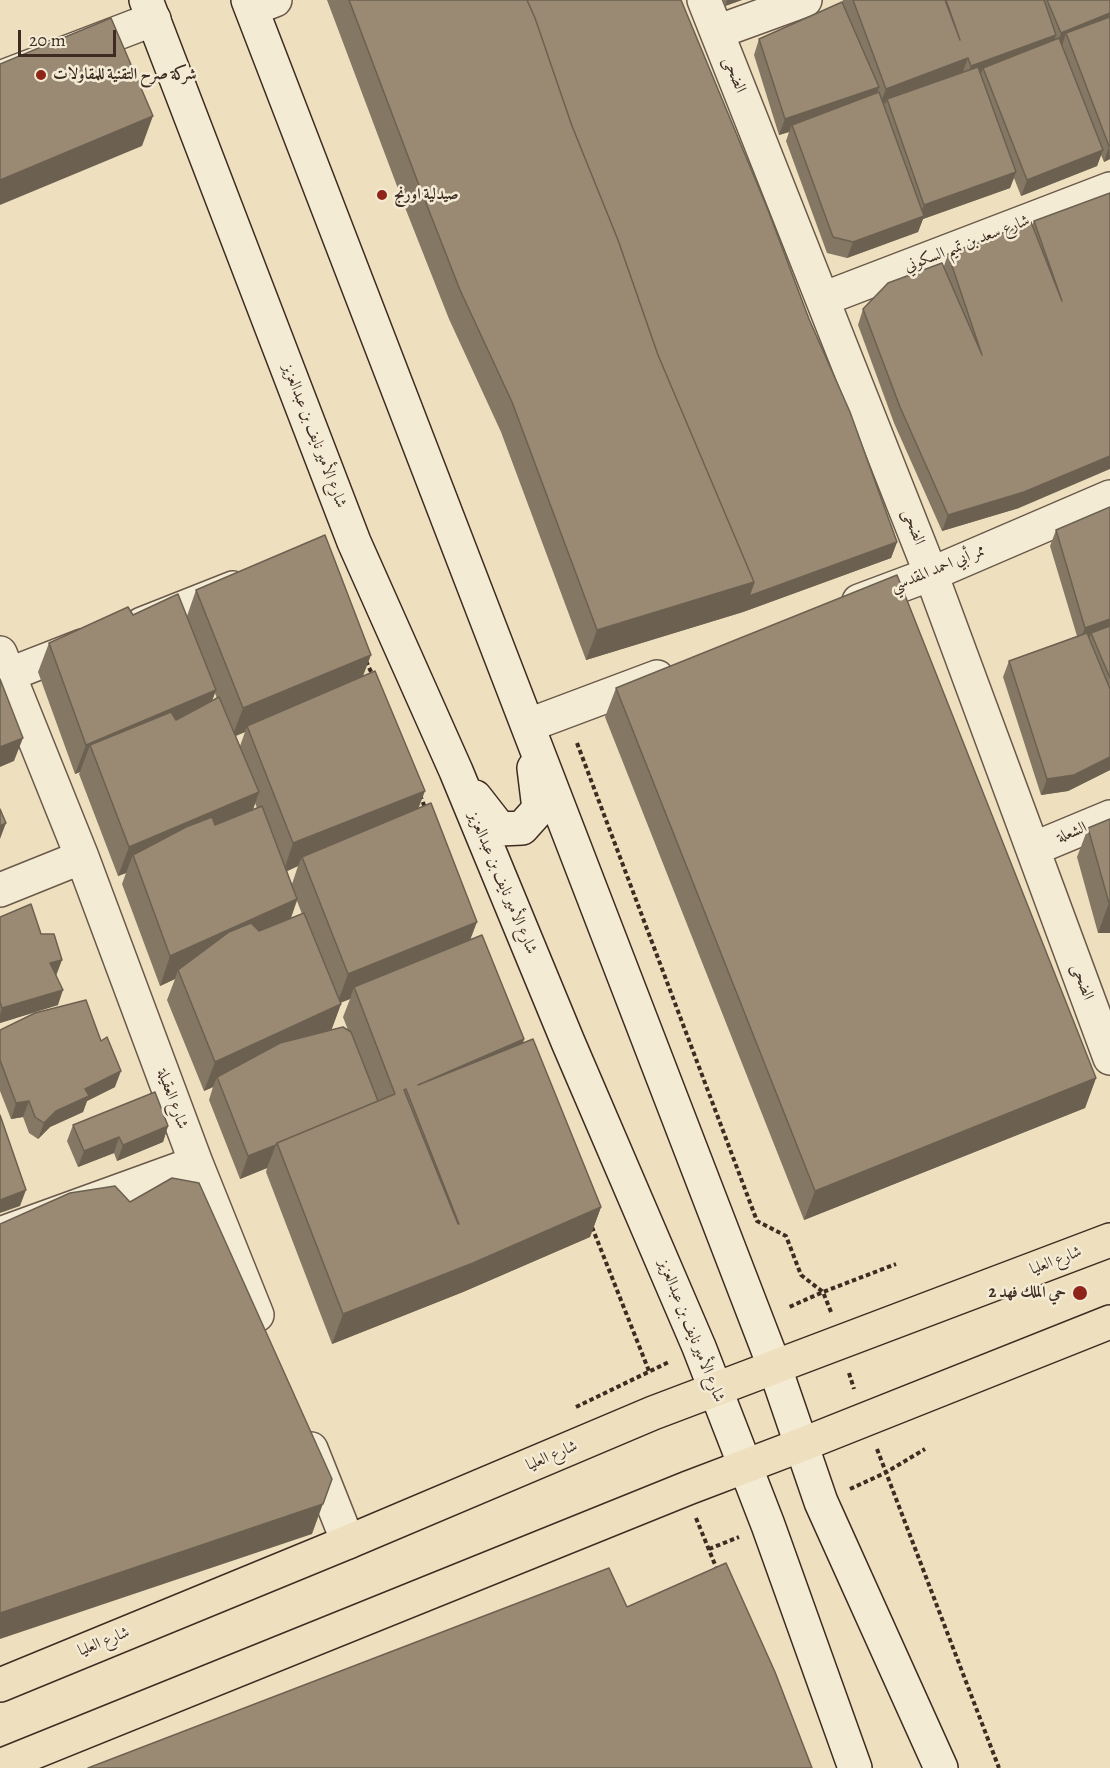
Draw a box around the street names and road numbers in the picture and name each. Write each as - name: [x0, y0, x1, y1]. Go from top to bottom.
- street label: الضحى: [718, 54, 750, 96]
- street label: شارع سعد بن تميم السكوني: [902, 211, 1032, 277]
- street label: شارع الأمير نايف بن عبدالعزيز: [278, 361, 350, 511]
- street label: الضحى: [897, 506, 929, 548]
- street label: ممر أبي احمد المقدسي: [888, 541, 988, 597]
- street label: شارع الأمير نايف بن عبدالعزيز: [463, 809, 541, 957]
- street label: الشعلة: [1054, 818, 1090, 848]
- street label: الضحى: [1067, 961, 1097, 1003]
- street label: شارع العقيلة: [152, 1066, 192, 1132]
- street label: شارع العليا: [1027, 1242, 1085, 1280]
- street label: شارع الأمير نايف بن عبدالعزيز: [654, 1257, 728, 1405]
- street label: شارع العليا: [523, 1437, 581, 1475]
- street label: شارع العليا: [75, 1623, 133, 1661]

